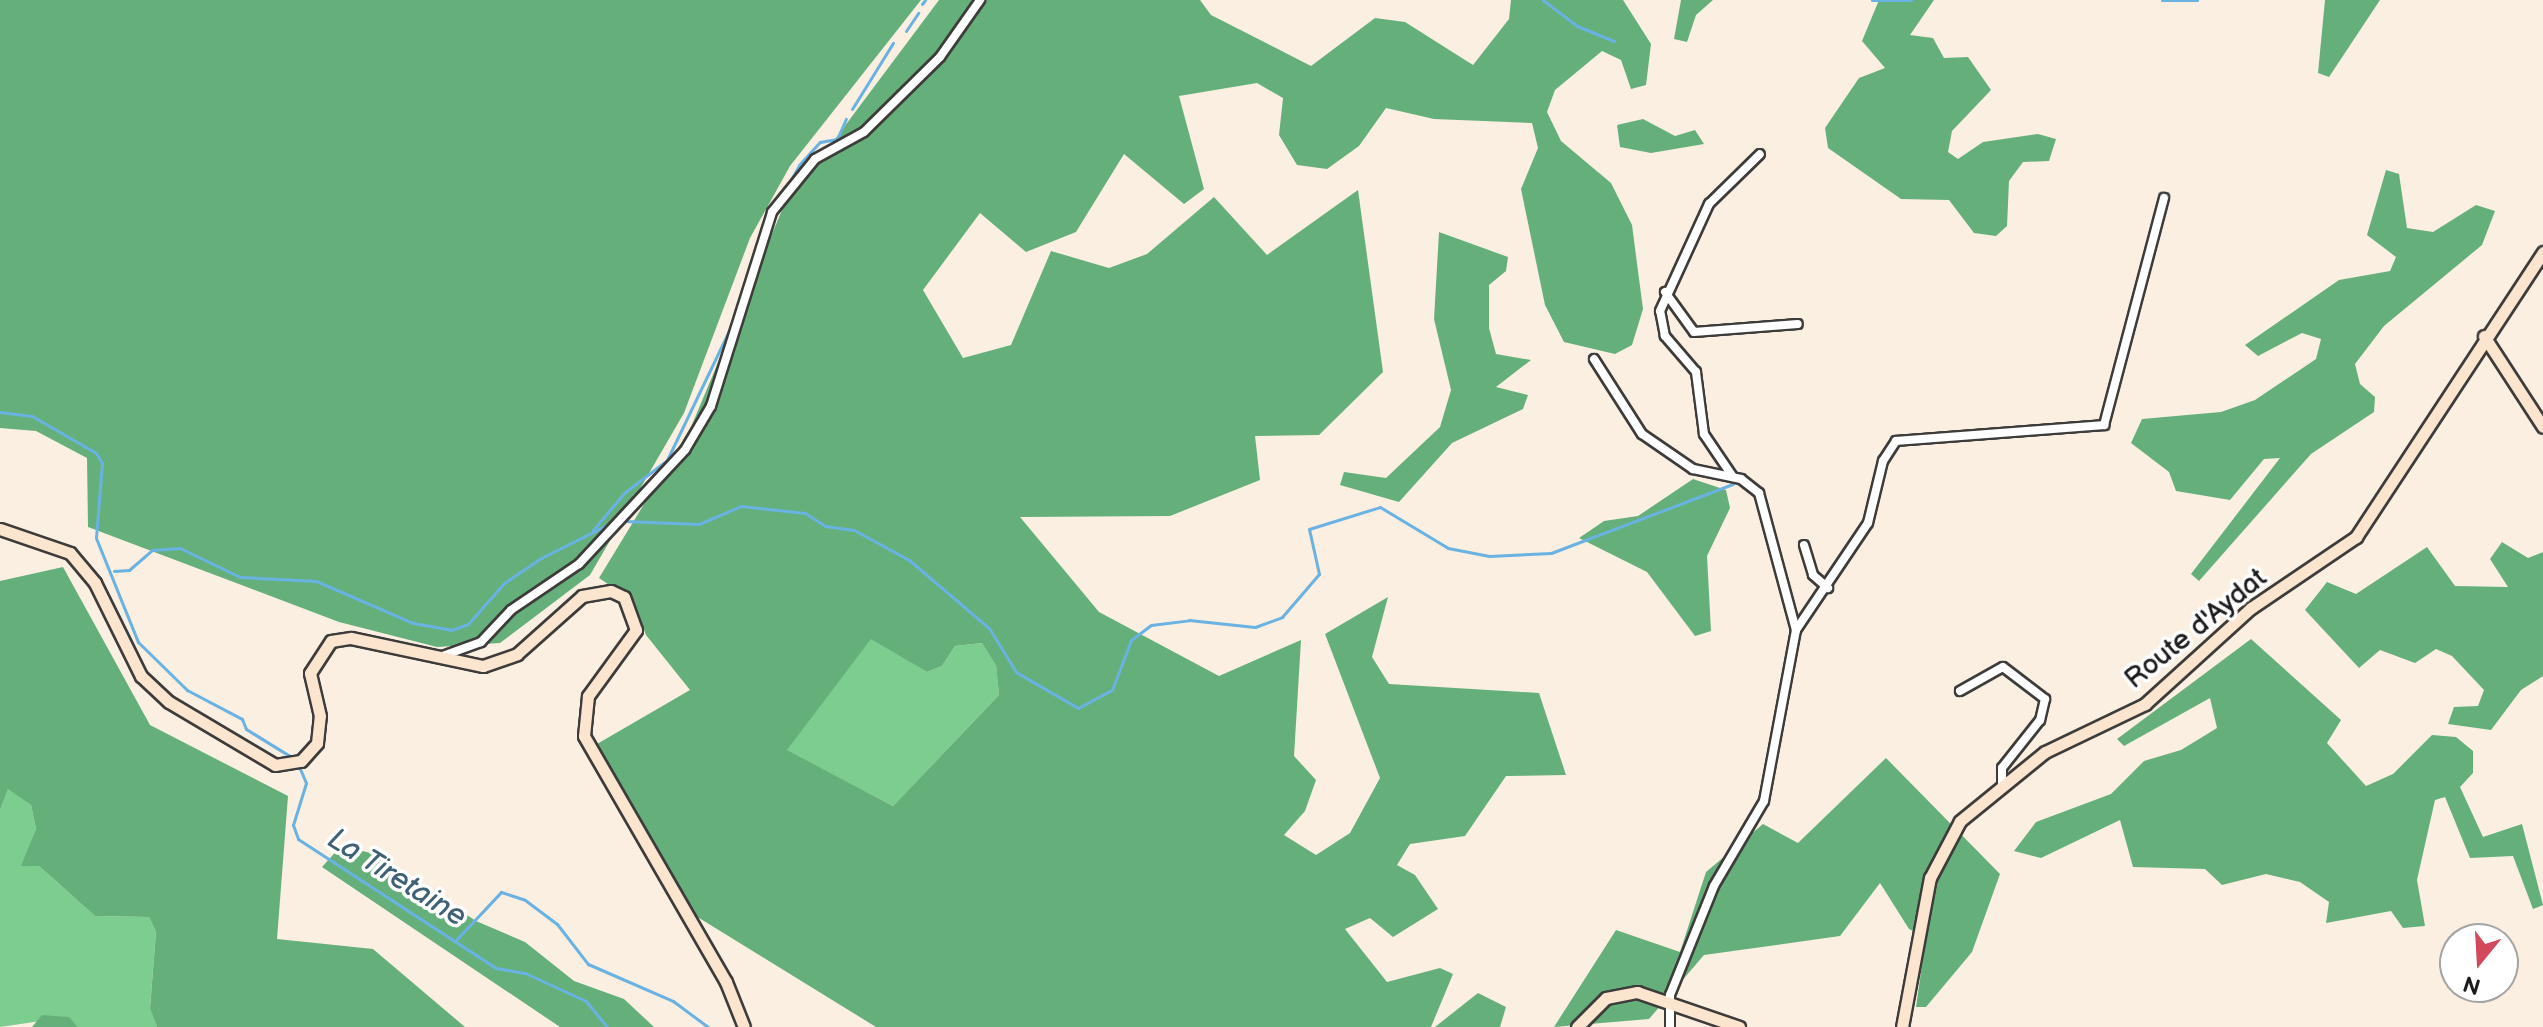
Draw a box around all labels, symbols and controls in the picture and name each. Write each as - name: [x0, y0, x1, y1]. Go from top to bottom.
- street label: Route d'Aydat: [2118, 562, 2274, 696]
- water label: La Tiretaine: [321, 821, 473, 935]
- north arrow: [2439, 923, 2519, 1003]
- text: N: [2460, 969, 2484, 1000]

